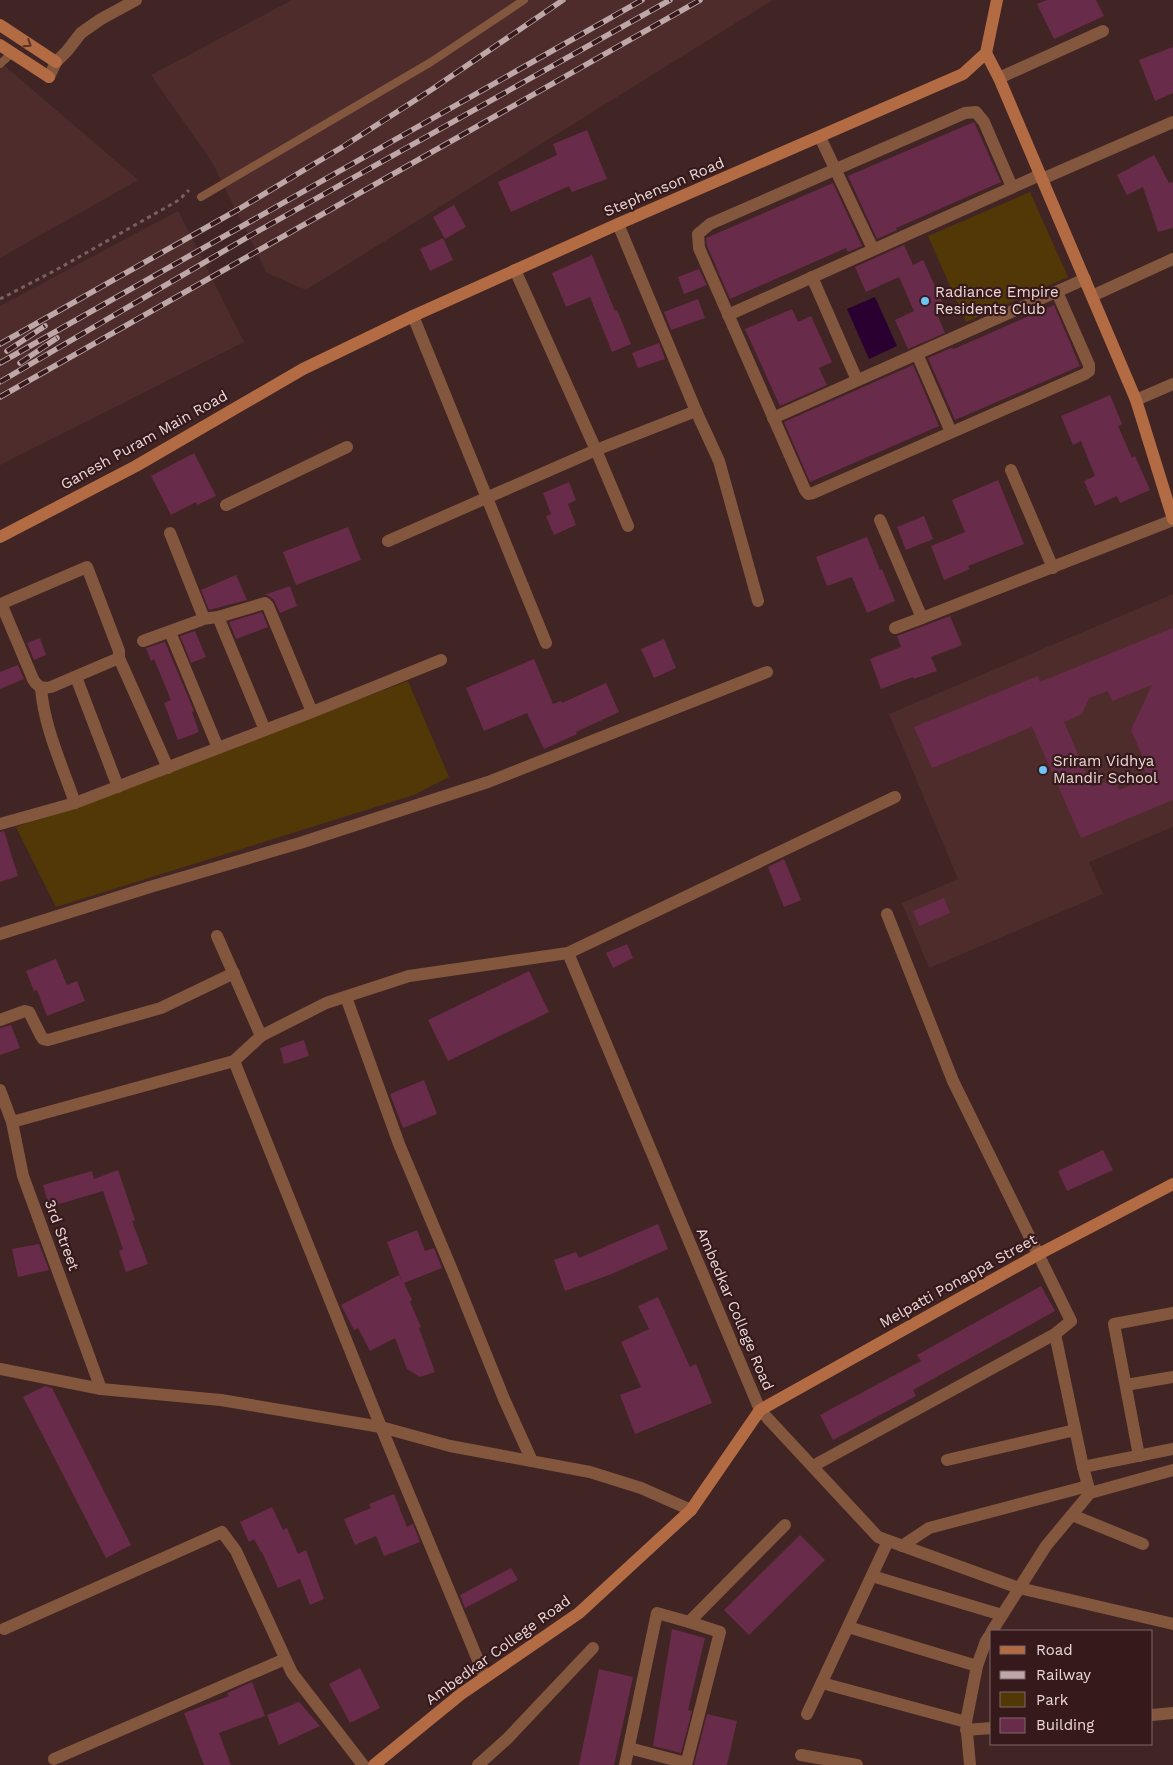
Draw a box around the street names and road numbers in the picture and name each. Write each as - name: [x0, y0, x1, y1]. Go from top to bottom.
- street label: Stephenson Road: [601, 153, 727, 221]
- street label: Ganesh Puram Main Road: [57, 387, 231, 493]
- street label: 3rd Street: [41, 1197, 83, 1274]
- street label: Ambedkar College Road: [693, 1225, 777, 1393]
- street label: Melpatti Ponappa Street: [876, 1230, 1041, 1332]
- street label: Ambedkar College Road: [422, 1591, 574, 1709]

